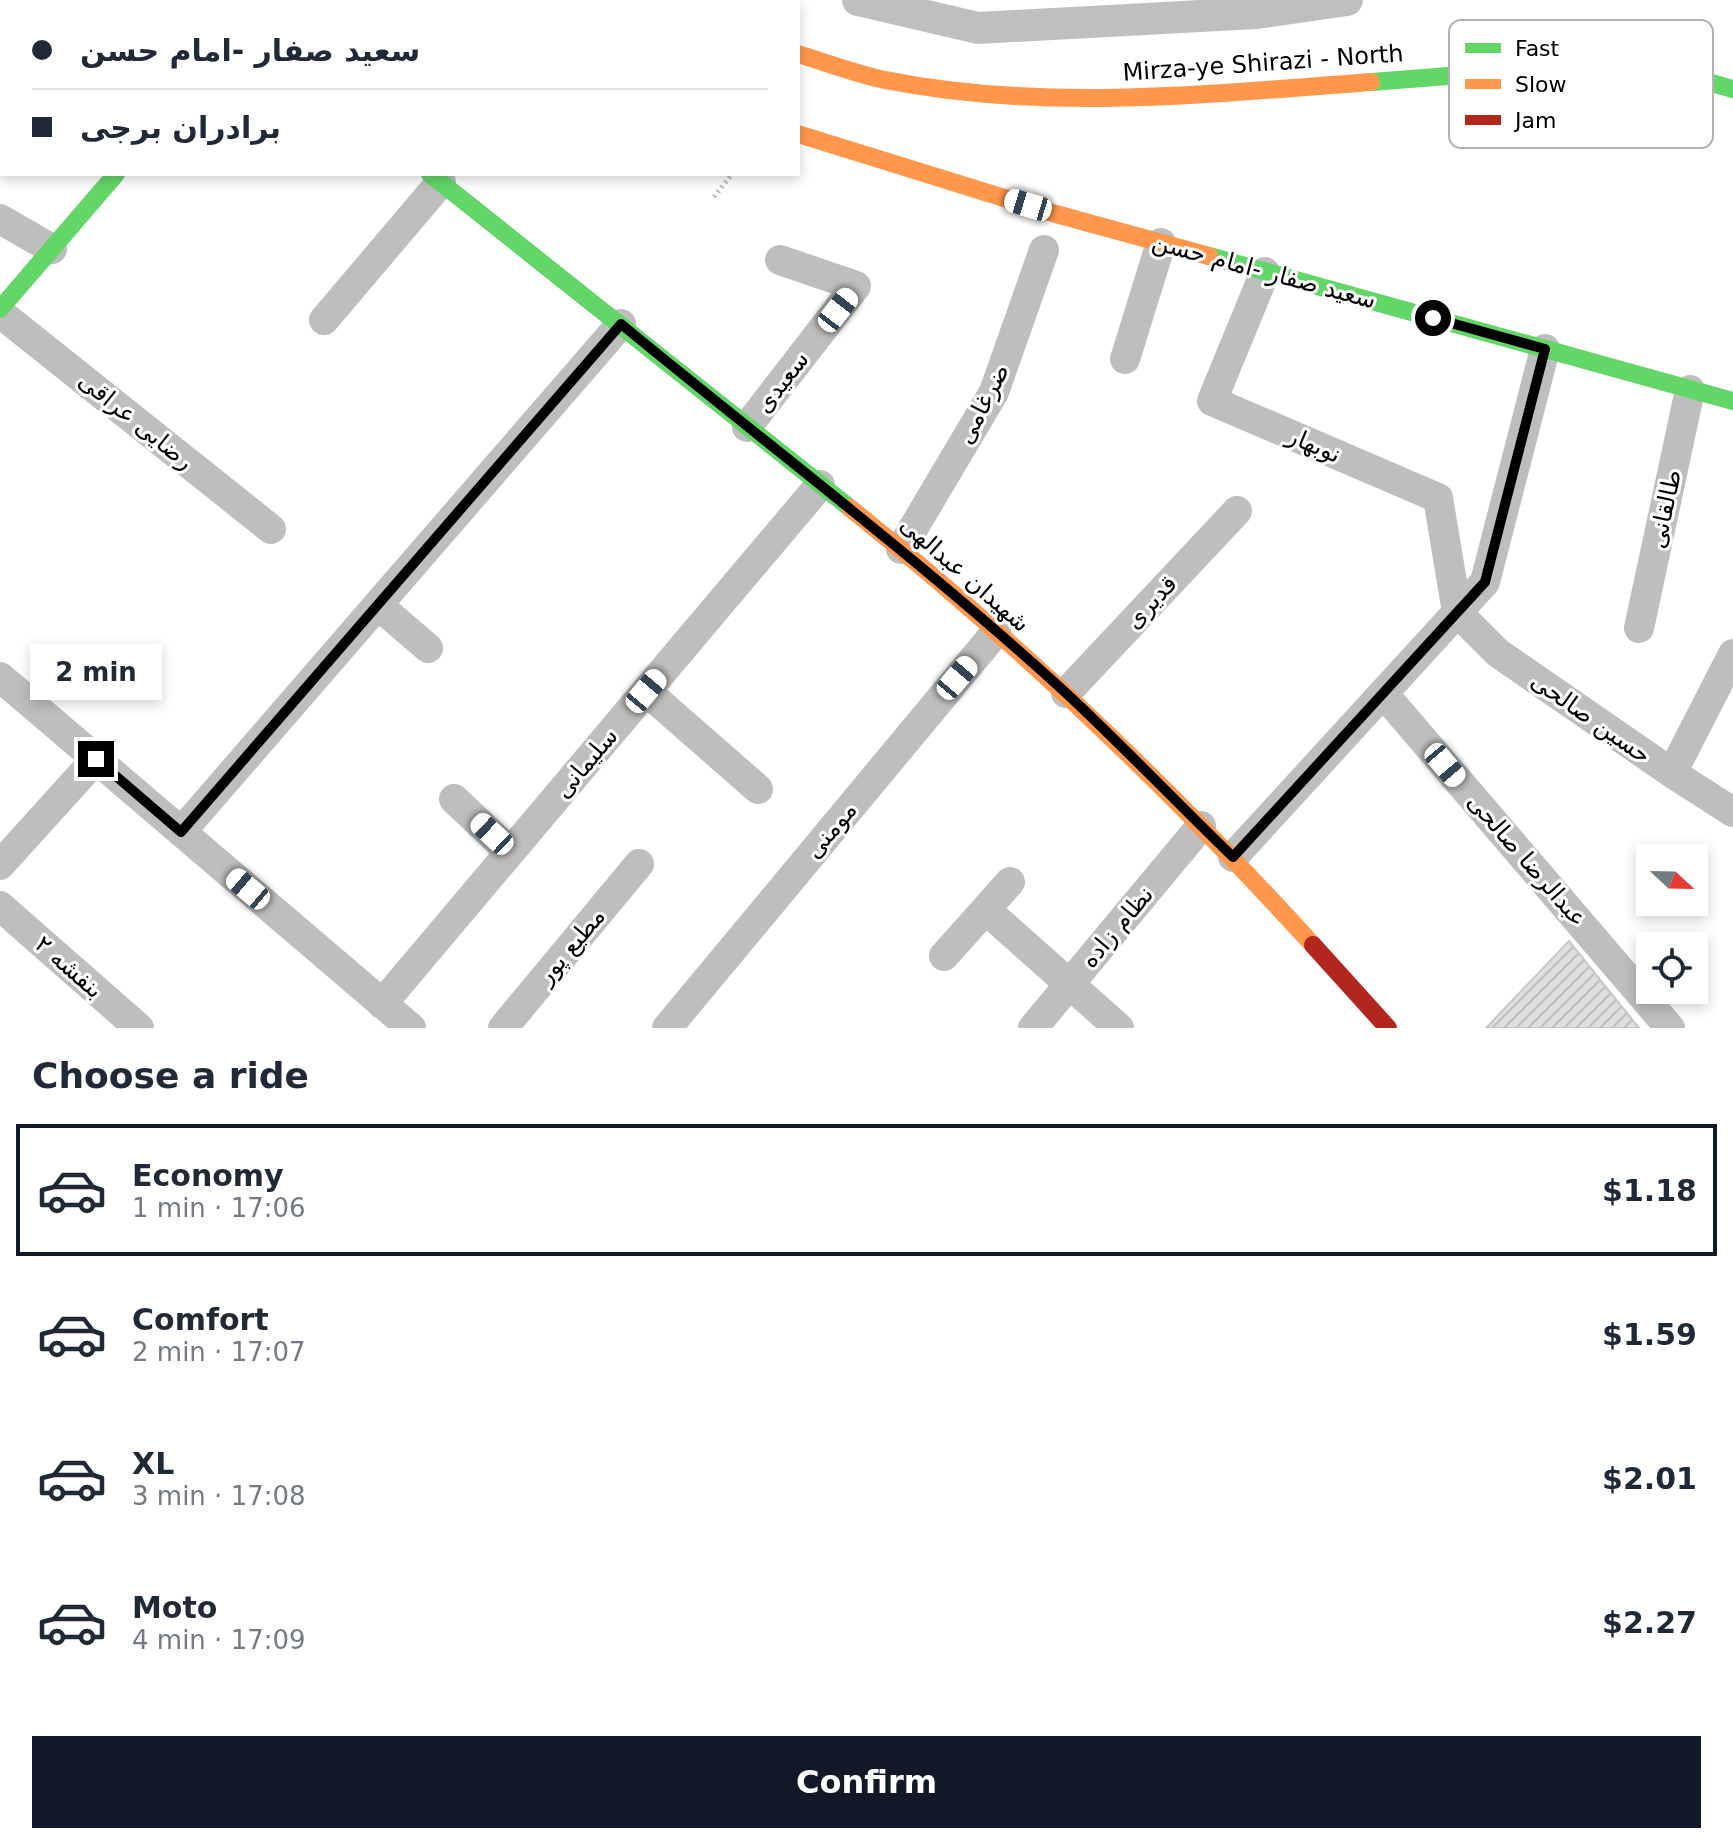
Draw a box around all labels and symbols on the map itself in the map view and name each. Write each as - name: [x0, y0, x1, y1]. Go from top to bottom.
- legend: [1449, 20, 1713, 148]
- text: Fast: [1515, 36, 1560, 61]
- street label: Mirza-ye Shirazi - North: [1122, 39, 1404, 87]
- text: Slow: [1515, 72, 1567, 97]
- text: Jam: [1513, 108, 1556, 133]
- car: [1002, 187, 1054, 223]
- street label: سعید صفار -امام حسن: [1149, 228, 1379, 314]
- car: [814, 284, 862, 336]
- route start: [1415, 300, 1451, 336]
- street label: سعیدی: [749, 346, 815, 418]
- street label: ضرغامی: [951, 359, 1015, 449]
- street label: رضایی عراقی: [73, 366, 199, 476]
- street label: نوبهار: [1282, 421, 1345, 469]
- street label: طالقانی: [1643, 467, 1687, 551]
- street label: شهیدان عبدالهی: [895, 510, 1035, 638]
- street label: قدیری: [1119, 569, 1183, 635]
- callout: 2 min: [30, 643, 162, 699]
- car: [932, 652, 982, 704]
- car: [621, 665, 671, 717]
- street label: حسین صالحی: [1526, 666, 1656, 770]
- street label: سلیمانی: [549, 722, 623, 804]
- car: [1420, 739, 1470, 791]
- route end: [78, 741, 114, 777]
- street label: عبدالرضا صالحی: [1462, 788, 1592, 932]
- street label: مومنی: [799, 796, 863, 864]
- car: [466, 809, 518, 859]
- north arrow: [1636, 844, 1708, 916]
- car: [222, 864, 274, 914]
- street label: نظام زاده: [1075, 881, 1159, 973]
- street label: مطیع پور: [530, 902, 611, 991]
- street label: بنفشه ۲: [29, 930, 109, 1004]

